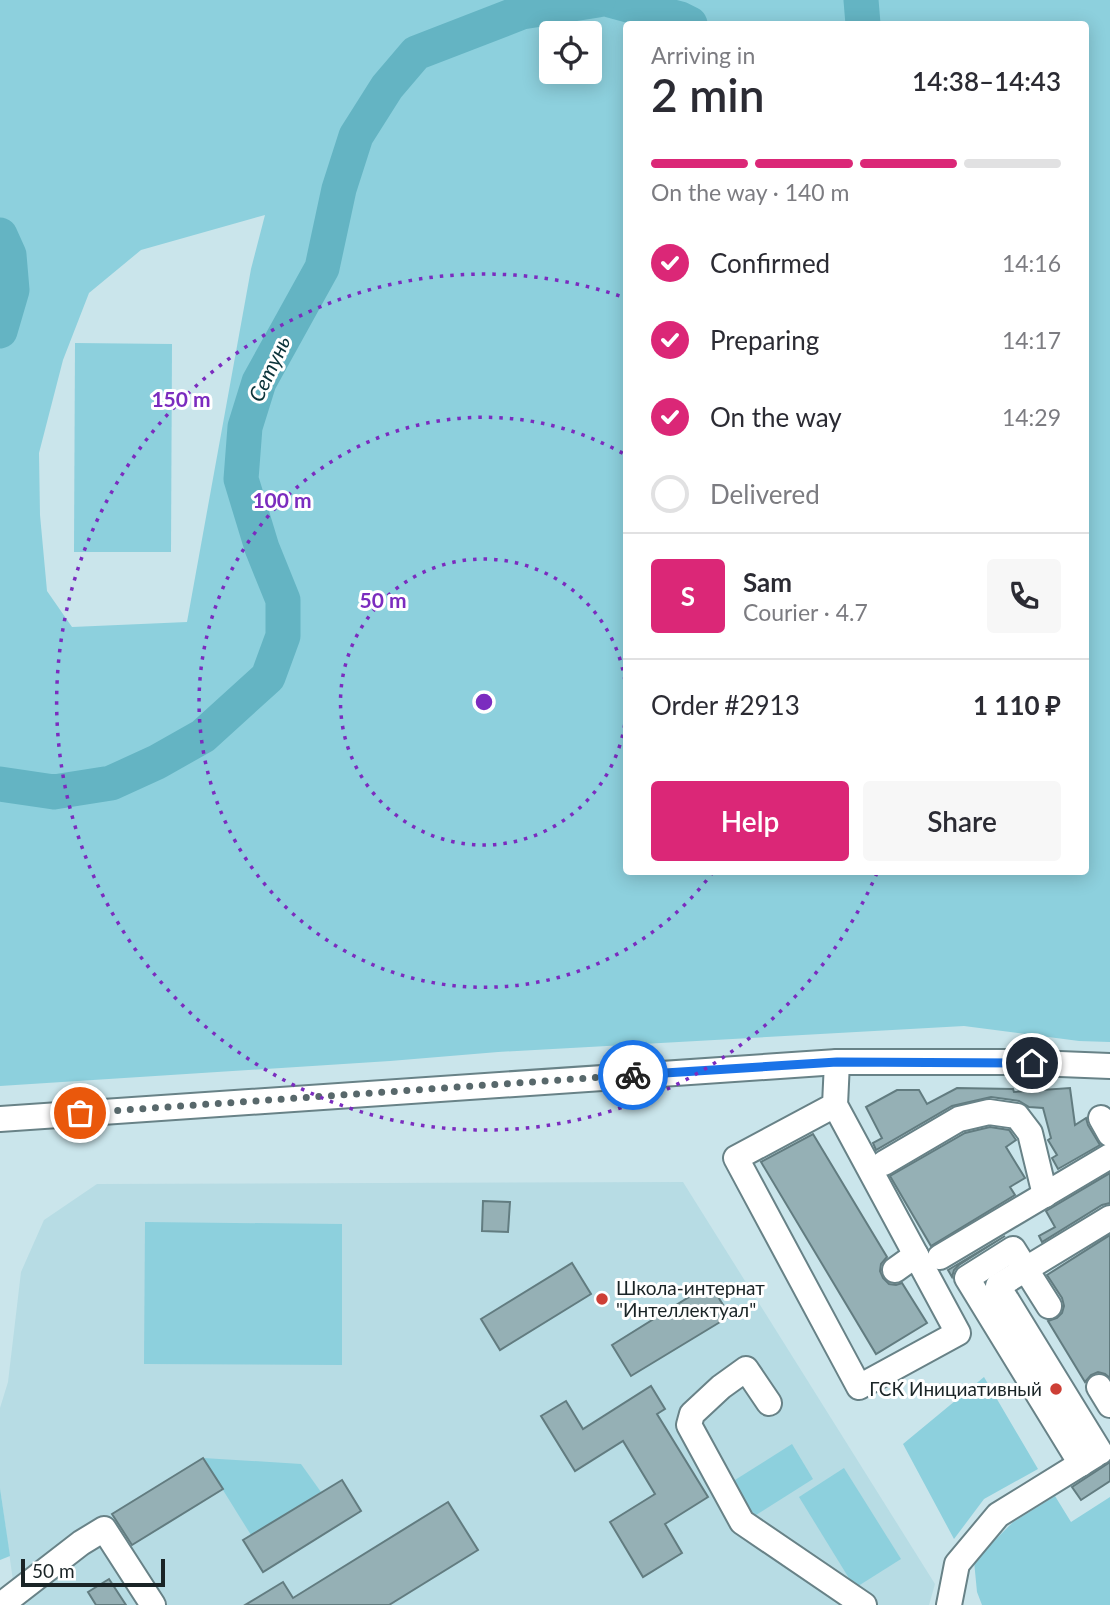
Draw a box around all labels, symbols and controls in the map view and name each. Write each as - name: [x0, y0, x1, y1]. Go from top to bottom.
- map controls: [539, 21, 602, 84]
- button: locate: [539, 21, 602, 84]
- text: Arriving in: [651, 41, 755, 69]
- text: 14:38–14:43: [912, 65, 1061, 97]
- text: 2 min: [651, 67, 765, 122]
- text: On the way · 140 m: [651, 178, 850, 206]
- icon: check: [651, 244, 689, 282]
- text: Confirmed: [710, 247, 830, 279]
- text: 14:16: [1002, 249, 1061, 277]
- icon: check: [651, 321, 689, 359]
- text: Preparing: [710, 324, 819, 356]
- text: 14:17: [1002, 326, 1061, 354]
- water label: Сетунь: [243, 331, 295, 405]
- text: 150 m: [151, 386, 211, 411]
- icon: check: [651, 398, 689, 436]
- text: On the way: [710, 401, 842, 433]
- text: 14:29: [1002, 403, 1061, 431]
- text: Delivered: [710, 478, 820, 510]
- text: 100 m: [252, 487, 312, 512]
- button: phone: [987, 559, 1061, 633]
- text: Sam: [743, 566, 792, 598]
- text: S: [681, 580, 695, 612]
- text: 50 m: [359, 587, 407, 612]
- text: Courier · 4.7: [743, 598, 868, 626]
- text: Order #2913: [651, 689, 800, 721]
- text: 1 110 ₽: [973, 689, 1061, 721]
- centre of rings: [472, 690, 496, 714]
- button: Help: [651, 781, 849, 861]
- button: Share: [863, 781, 1061, 861]
- pin: [1002, 1033, 1062, 1093]
- courier: [598, 1040, 668, 1110]
- icon: home: [1013, 1044, 1051, 1082]
- icon: bike: [614, 1056, 652, 1094]
- pin: [50, 1083, 110, 1143]
- icon: bag: [61, 1094, 99, 1132]
- place label: Школа-интернат "Интеллектуал": [616, 1276, 765, 1321]
- marker: Школа-интернат "Интеллектуал": [594, 1291, 610, 1307]
- place label: ГСК Инициативный: [869, 1377, 1042, 1400]
- marker: ГСК Инициативный: [1048, 1381, 1064, 1397]
- scale bar: [21, 1556, 164, 1588]
- text: 50 m: [32, 1559, 75, 1582]

